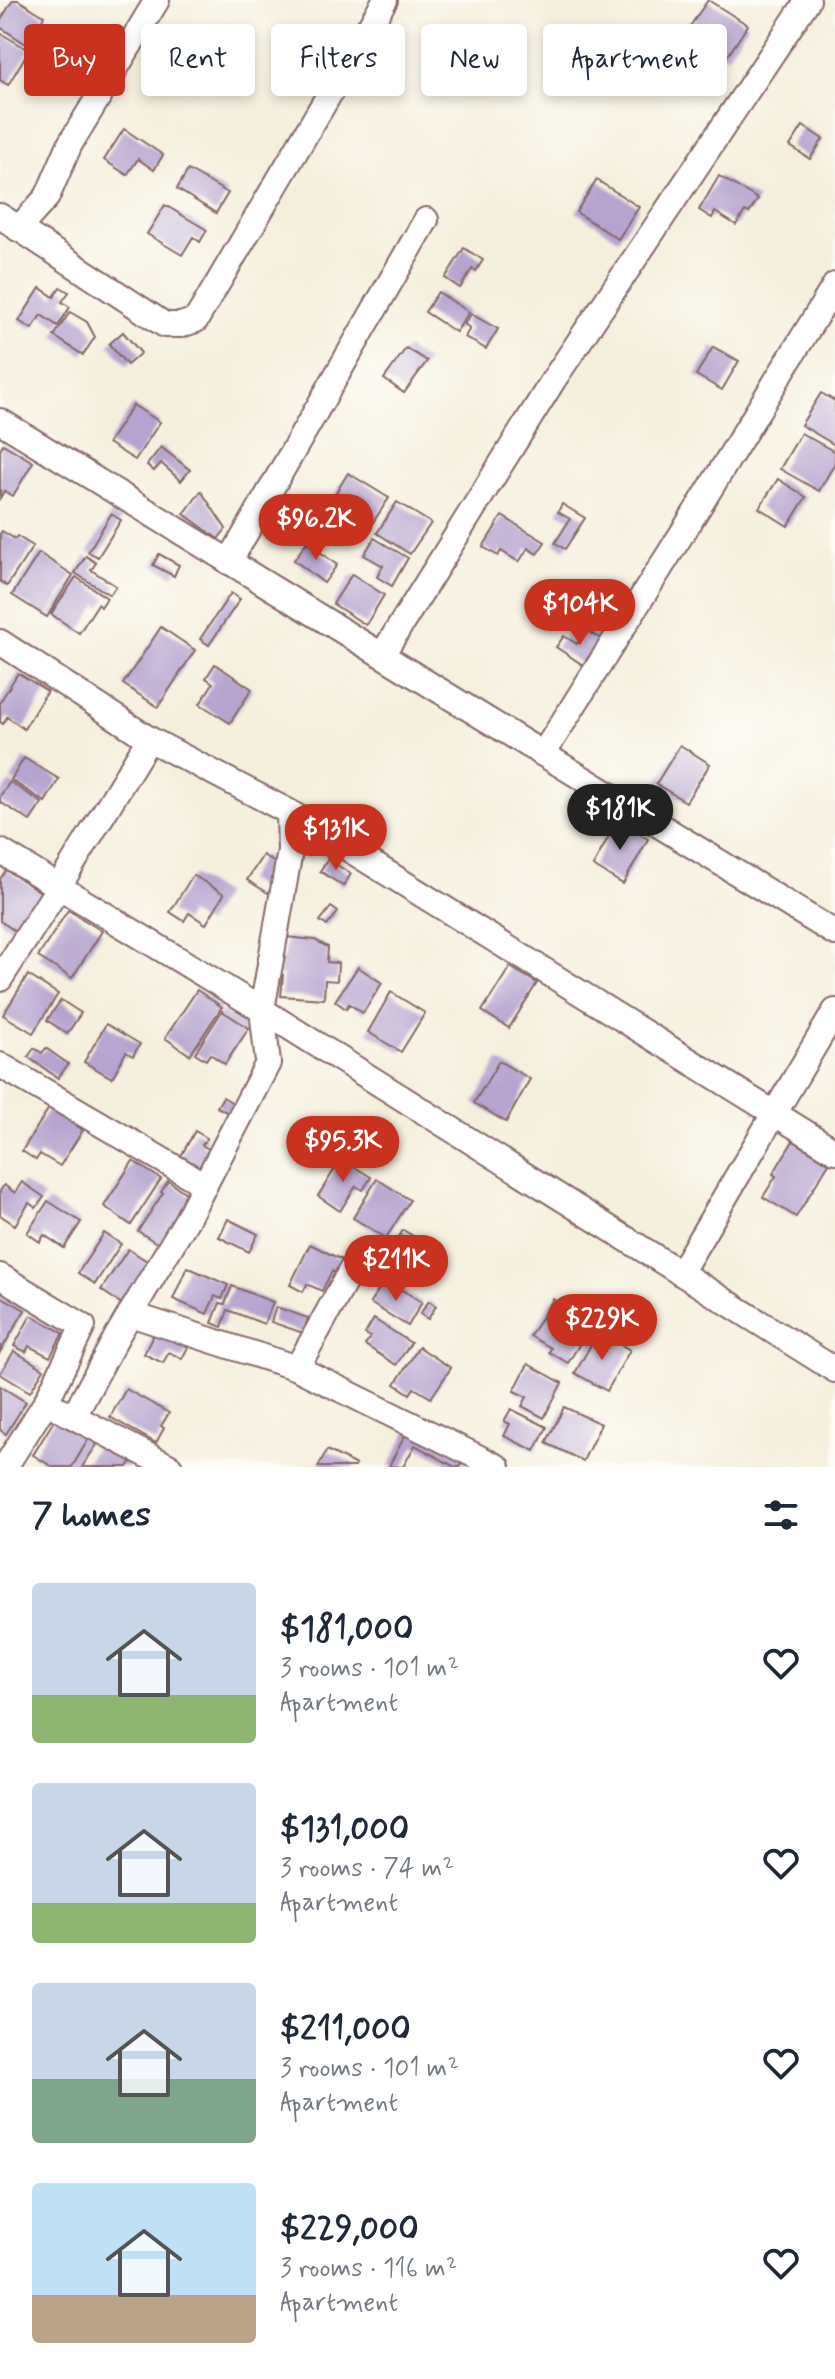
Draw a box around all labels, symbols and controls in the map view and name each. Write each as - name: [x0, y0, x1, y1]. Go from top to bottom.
- chip: Buy: [24, 24, 125, 96]
- chip: Rent: [141, 24, 255, 96]
- chip: Filters: [271, 24, 405, 96]
- chip: New: [421, 24, 527, 96]
- chip: Apartment: [543, 24, 727, 96]
- pin: $96.2K: [251, 494, 381, 562]
- text: $96.2K: [277, 503, 355, 537]
- pin: $104K: [524, 579, 636, 647]
- text: $104K: [542, 588, 618, 622]
- pin: $181K: [564, 784, 676, 852]
- text: $181K: [585, 793, 655, 827]
- pin: $131K: [280, 804, 392, 872]
- text: $131K: [303, 813, 369, 847]
- pin: $95.3K: [278, 1116, 408, 1184]
- text: $95.3K: [304, 1125, 382, 1159]
- pin: $211K: [340, 1235, 452, 1303]
- text: $211K: [362, 1244, 430, 1278]
- pin: $229K: [546, 1294, 658, 1362]
- text: $229K: [565, 1303, 639, 1337]
- text: 7 homes: [32, 1493, 151, 1538]
- icon: filters: [759, 1493, 803, 1537]
- text: $181,000: [280, 1607, 413, 1652]
- icon: home: [96, 1615, 192, 1711]
- icon: heart: [759, 1641, 803, 1685]
- text: 3 rooms · 101 m²: [280, 1652, 459, 1686]
- text: Apartment: [280, 1686, 398, 1720]
- text: $131,000: [280, 1807, 409, 1852]
- icon: home: [96, 1815, 192, 1911]
- icon: heart: [759, 1841, 803, 1885]
- text: 3 rooms · 74 m²: [280, 1852, 454, 1886]
- text: Apartment: [280, 1886, 398, 1920]
- text: $211,000: [280, 2007, 411, 2052]
- icon: home: [96, 2015, 192, 2111]
- icon: heart: [759, 2041, 803, 2085]
- text: 3 rooms · 101 m²: [280, 2052, 459, 2086]
- text: Apartment: [280, 2086, 398, 2120]
- text: $229,000: [280, 2207, 419, 2252]
- icon: home: [96, 2215, 192, 2311]
- icon: heart: [759, 2241, 803, 2285]
- text: 3 rooms · 116 m²: [280, 2252, 457, 2286]
- text: Apartment: [280, 2286, 398, 2320]

